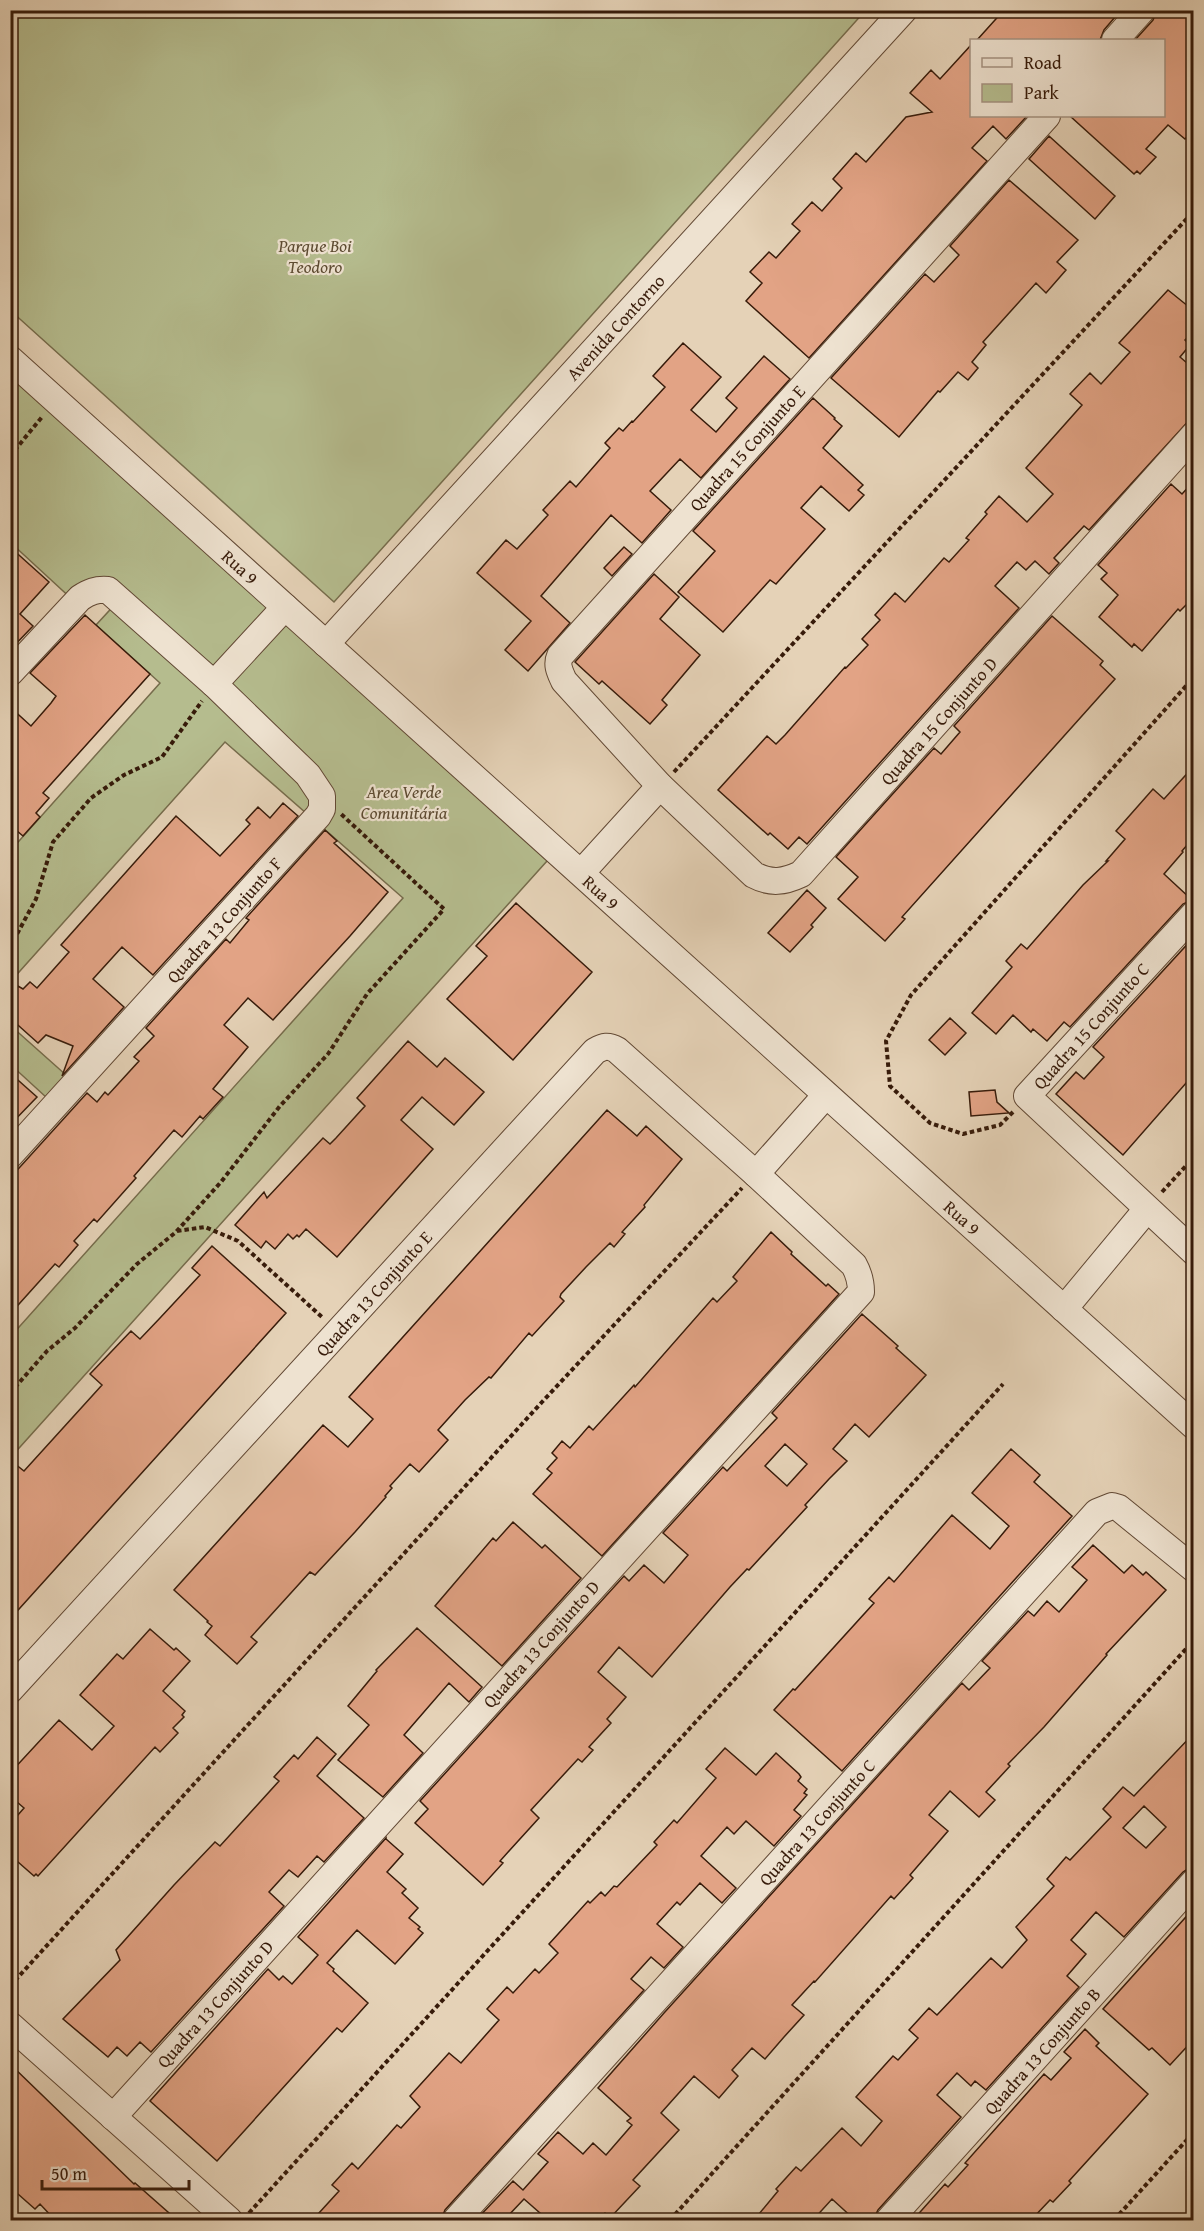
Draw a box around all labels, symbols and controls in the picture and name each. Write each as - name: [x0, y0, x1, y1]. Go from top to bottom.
- legend: [970, 39, 1165, 117]
- text: Road: [1024, 49, 1062, 76]
- text: Park: [1024, 79, 1060, 106]
- park label: Parque Boi Teodoro: [277, 232, 352, 280]
- street label: Avenida Contorno: [559, 268, 671, 386]
- street label: Quadra 15 Conjunto E: [683, 379, 811, 517]
- street label: Rua 9: [216, 543, 265, 590]
- street label: Quadra 15 Conjunto D: [873, 651, 1003, 791]
- park label: Area Verde Comunitária: [361, 778, 448, 826]
- street label: Quadra 13 Conjunto F: [160, 851, 288, 989]
- street label: Rua 9: [577, 868, 626, 916]
- street label: Quadra 15 Conjunto C: [1026, 956, 1156, 1096]
- street label: Rua 9: [938, 1193, 987, 1241]
- street label: Quadra 13 Conjunto E: [309, 1224, 438, 1362]
- street label: Quadra 13 Conjunto D: [476, 1574, 606, 1714]
- street label: Quadra 13 Conjunto C: [752, 1752, 881, 1891]
- street label: Quadra 13 Conjunto D: [150, 1934, 280, 2074]
- street label: Quadra 13 Conjunto B: [977, 1981, 1106, 2120]
- scale bar: [42, 2153, 189, 2191]
- text: 50 m: [51, 2160, 87, 2187]

